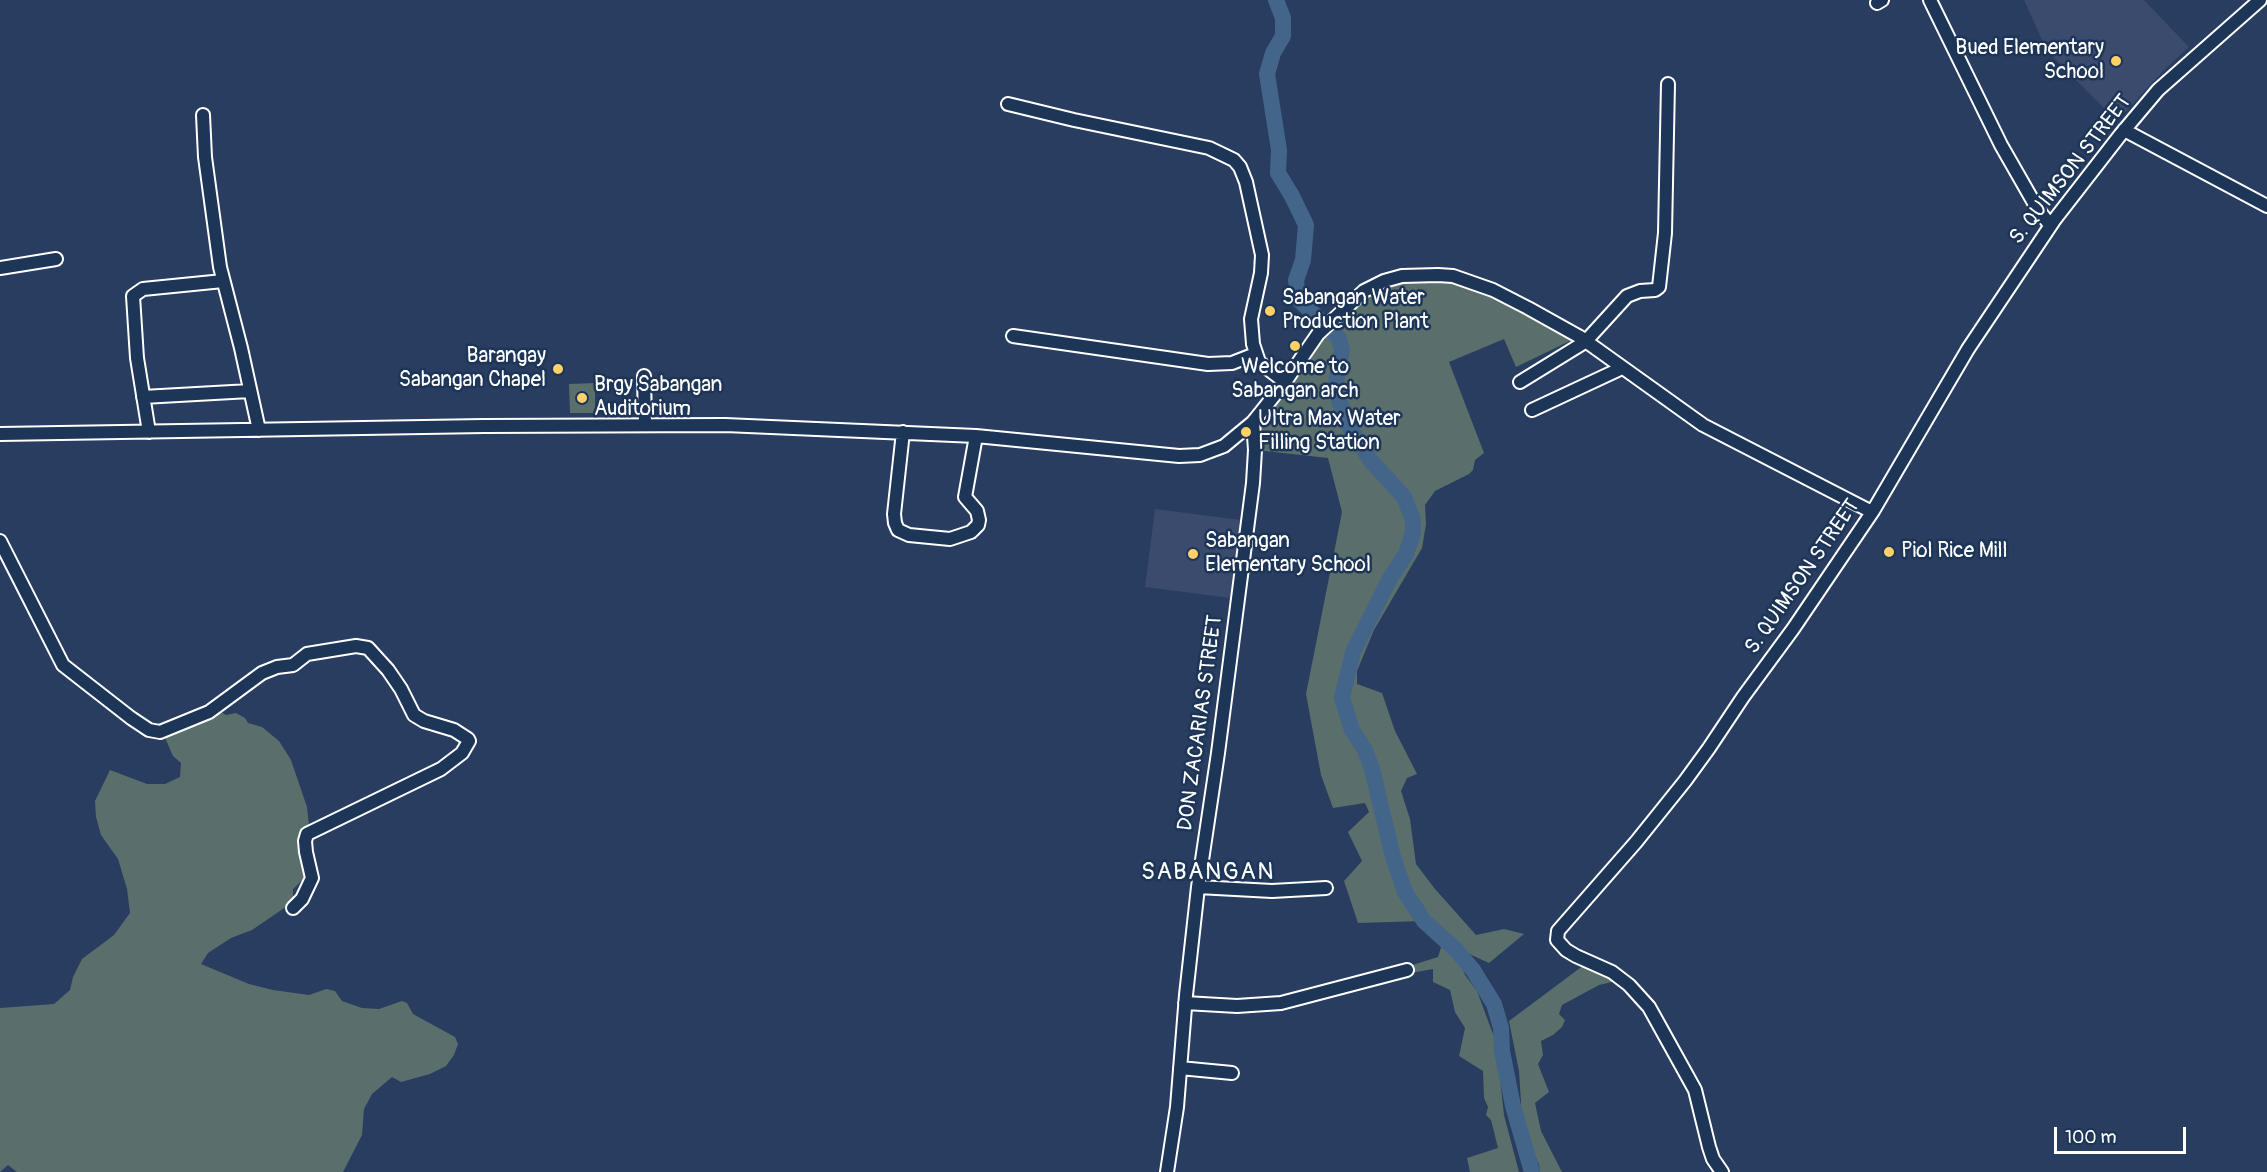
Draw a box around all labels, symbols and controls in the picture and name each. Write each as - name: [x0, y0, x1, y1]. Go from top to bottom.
- place label: Bued Elementary School: [1955, 36, 2104, 86]
- marker: Bued Elementary School: [2109, 54, 2123, 68]
- street label: S. QUIMSON STREET: [2005, 90, 2137, 250]
- place label: Sabangan Water Production Plant: [1282, 286, 1429, 336]
- marker: Sabangan Water Production Plant: [1263, 304, 1277, 318]
- marker: Welcome to Sabangan arch: [1288, 339, 1302, 353]
- place label: Barangay Sabangan Chapel: [399, 344, 546, 394]
- place label: Welcome to Sabangan arch: [1231, 355, 1359, 405]
- marker: Barangay Sabangan Chapel: [551, 362, 565, 376]
- place label: Brgy Sabangan Auditorium: [594, 373, 722, 423]
- marker: Brgy Sabangan Auditorium: [575, 391, 589, 405]
- place label: Ultra Max Water Filling Station: [1258, 407, 1401, 457]
- marker: Ultra Max Water Filling Station: [1239, 425, 1253, 439]
- street label: S. QUIMSON STREET: [1740, 495, 1866, 659]
- place label: Sabangan Elementary School: [1205, 529, 1371, 579]
- place label: Piol Rice Mill: [1901, 539, 2007, 565]
- marker: Piol Rice Mill: [1882, 545, 1896, 559]
- marker: Sabangan Elementary School: [1186, 547, 1200, 561]
- street label: DON ZACARIAS STREET: [1173, 613, 1229, 833]
- district label: SABANGAN: [1141, 859, 1275, 887]
- scale bar: [2057, 1115, 2189, 1153]
- text: 100 m: [2065, 1126, 2117, 1149]

